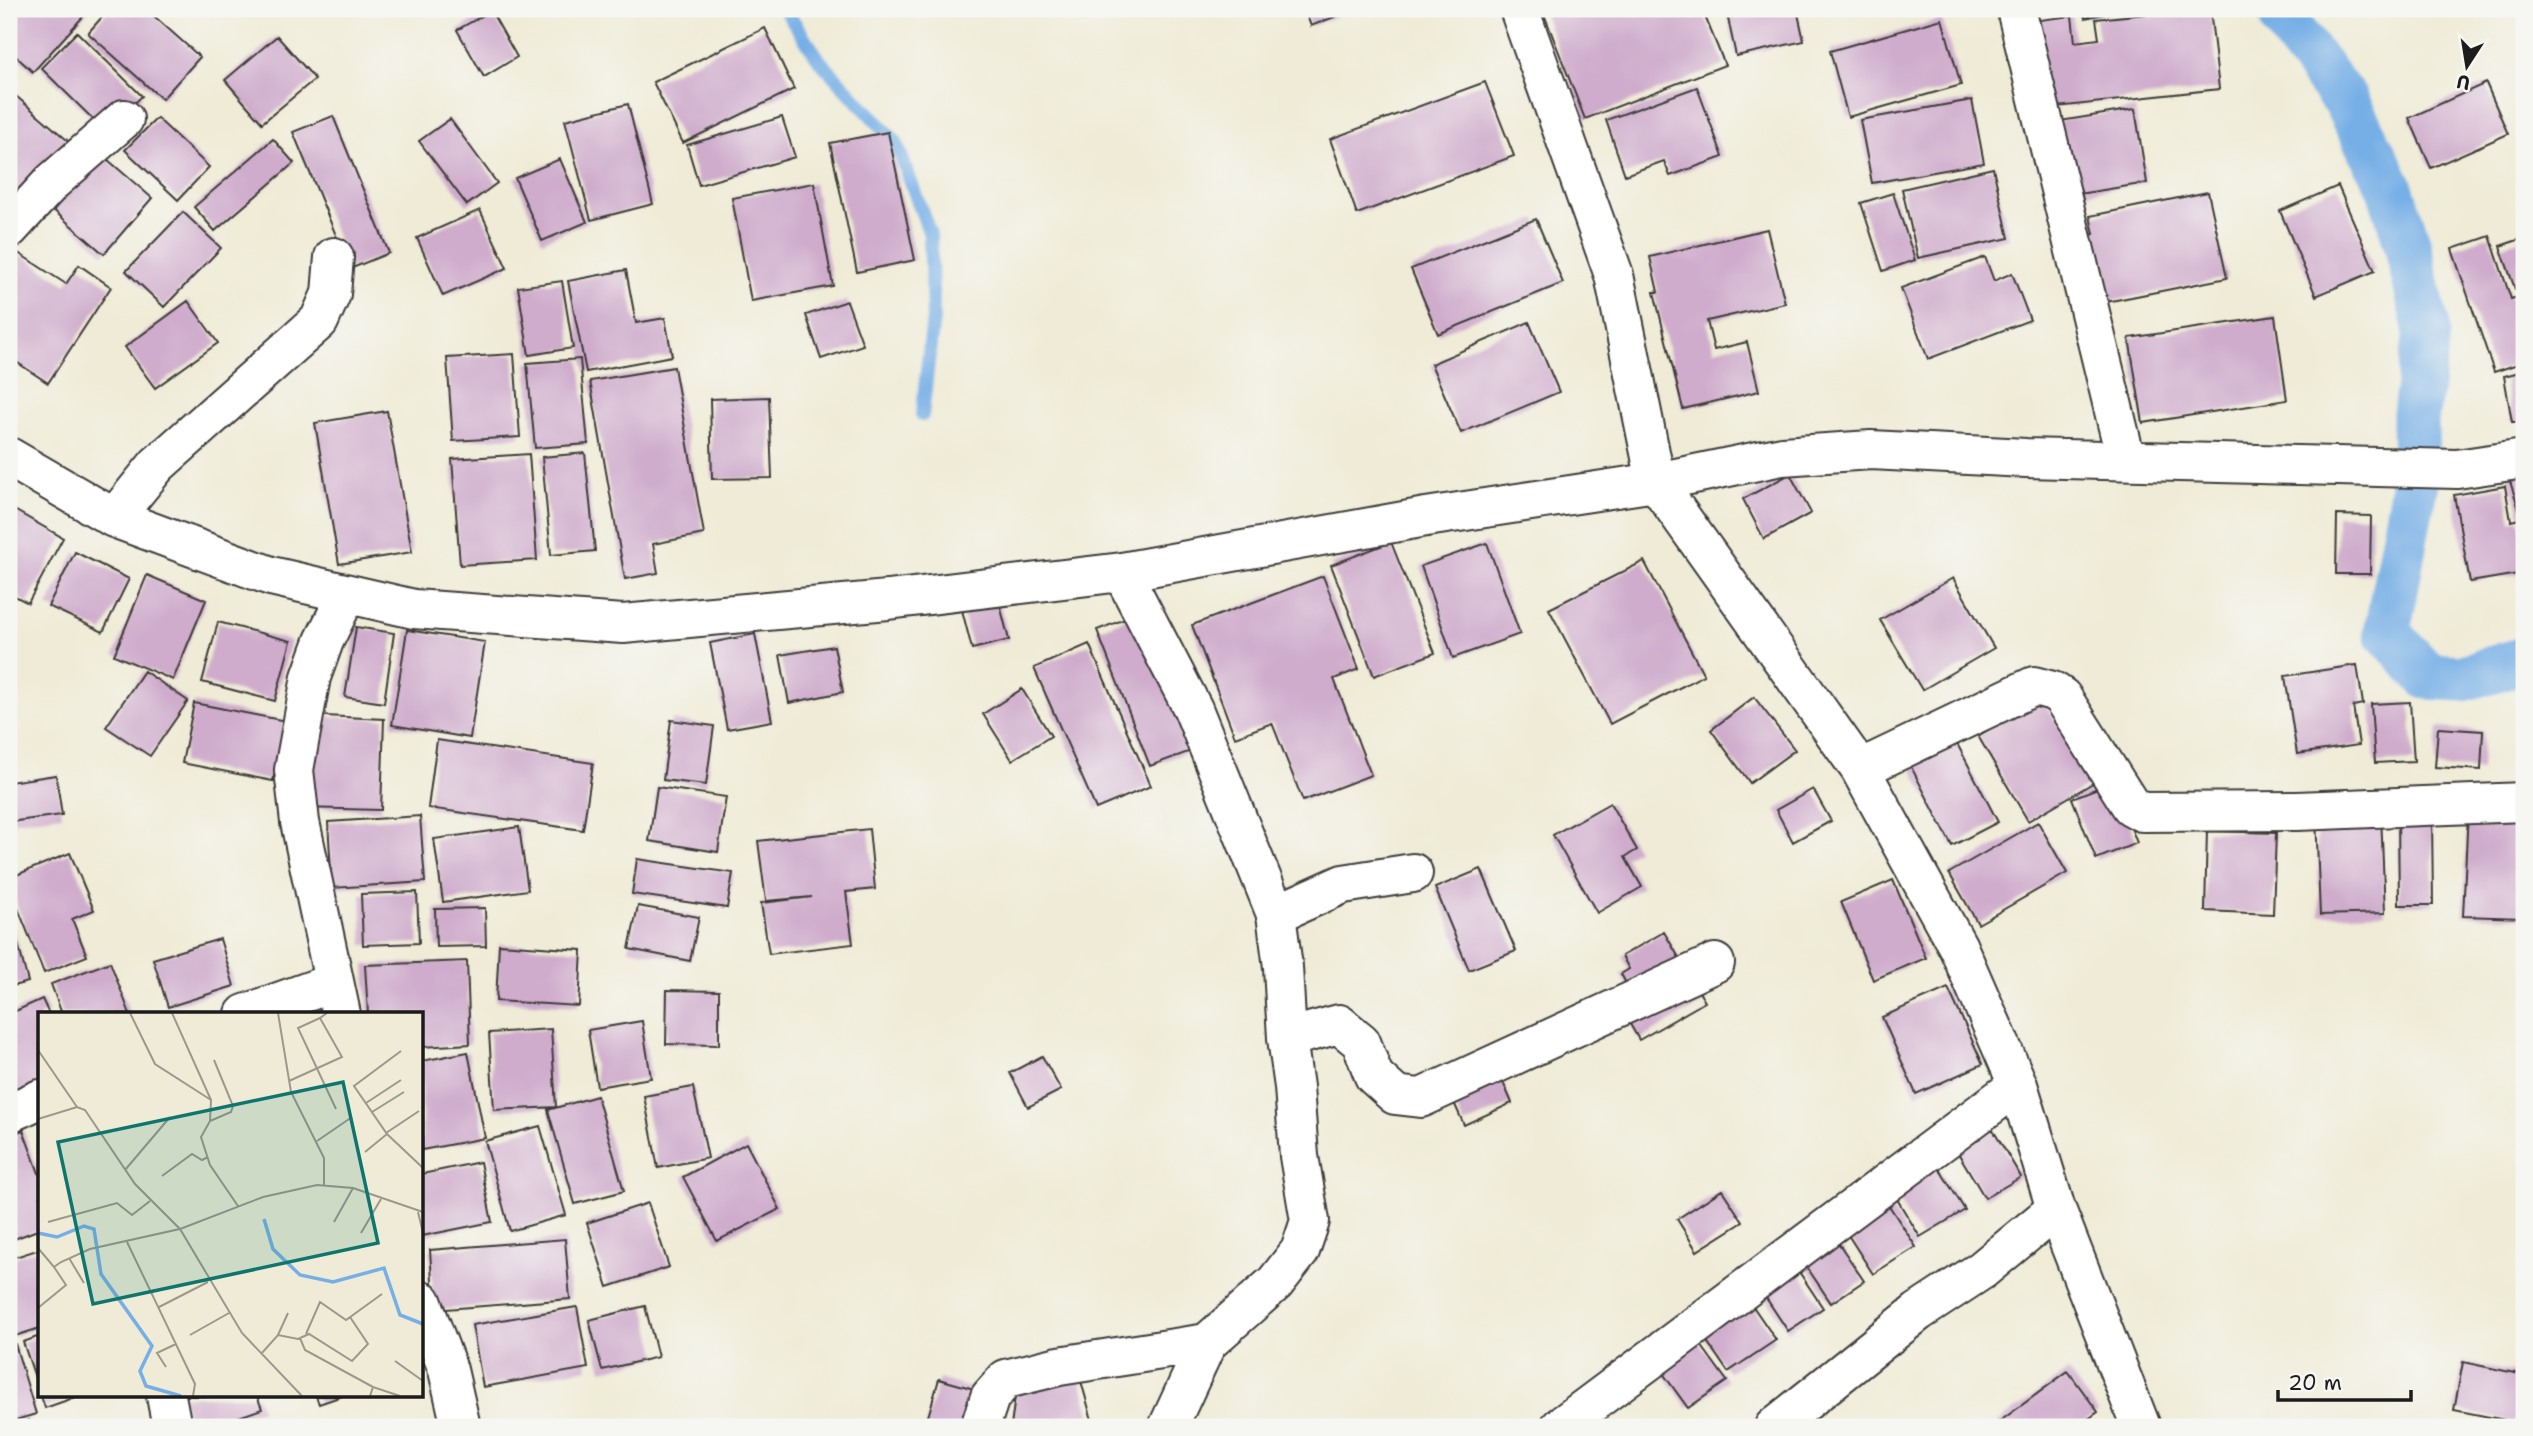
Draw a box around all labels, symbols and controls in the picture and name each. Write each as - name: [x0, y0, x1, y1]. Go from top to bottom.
- north arrow: [2432, 32, 2502, 102]
- text: U: [2455, 69, 2473, 96]
- inset map: [38, 1012, 424, 1398]
- scale bar: [2278, 1359, 2410, 1403]
- text: 20 m: [2288, 1369, 2342, 1397]

